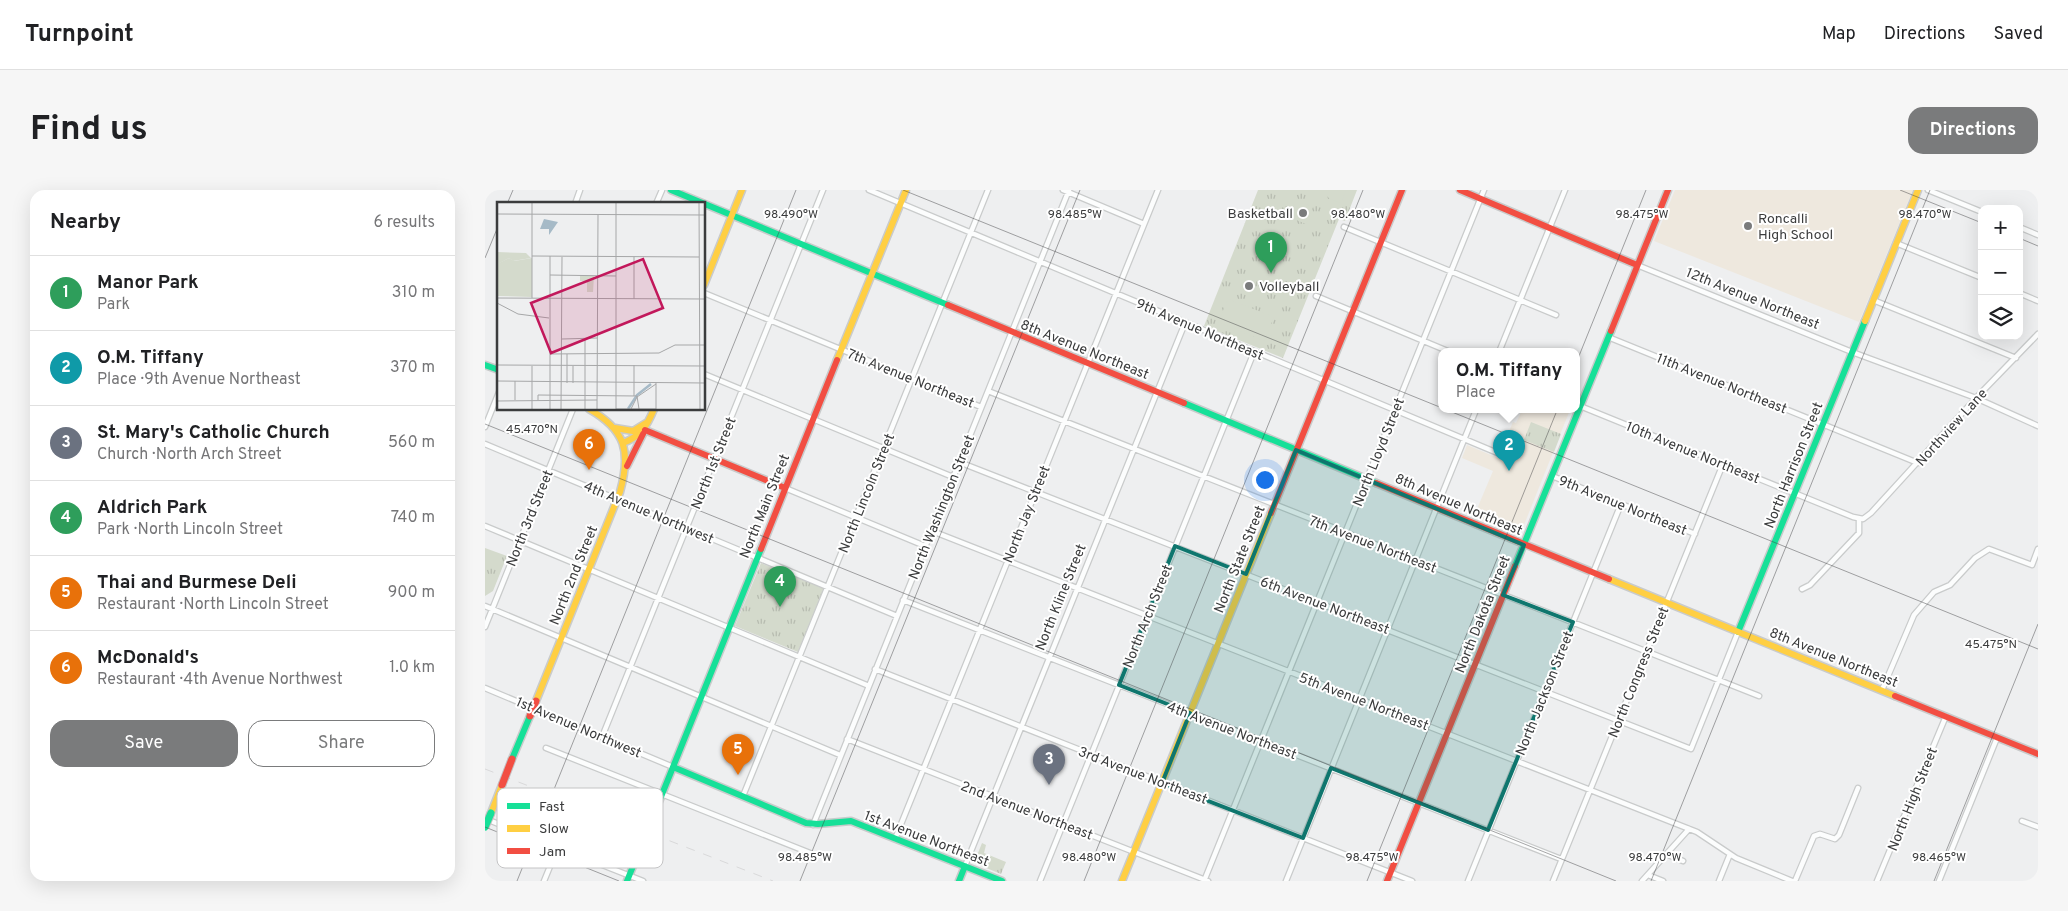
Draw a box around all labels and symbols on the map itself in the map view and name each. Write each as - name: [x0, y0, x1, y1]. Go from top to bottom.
- inset map: [497, 202, 705, 410]
- place label: Basketball: [1228, 206, 1293, 223]
- text: 98.490°W: [764, 207, 818, 223]
- text: 98.485°W: [1048, 207, 1102, 223]
- marker: Basketball: [1297, 207, 1309, 219]
- text: 98.480°W: [1331, 207, 1385, 223]
- text: 98.475°W: [1615, 207, 1669, 223]
- text: 98.470°W: [1898, 207, 1952, 223]
- place label: Roncalli High School: [1758, 211, 1833, 244]
- marker: Roncalli High School: [1742, 220, 1754, 232]
- pin: 1: [1255, 232, 1287, 273]
- street label: 12th Avenue Northeast: [1683, 265, 1822, 334]
- place label: Volleyball: [1259, 279, 1319, 296]
- marker: Volleyball: [1243, 280, 1255, 292]
- street label: 9th Avenue Northeast: [1133, 296, 1266, 365]
- street label: 8th Avenue Northeast: [1018, 317, 1151, 384]
- street label: 7th Avenue Northeast: [844, 346, 976, 413]
- street label: 11th Avenue Northeast: [1654, 350, 1789, 418]
- street label: Northview Lane: [1913, 386, 1991, 470]
- street label: North Lloyd Street: [1350, 396, 1409, 509]
- street label: North Harrison Street: [1761, 400, 1827, 531]
- street label: North 1st Street: [688, 415, 741, 512]
- street label: 10th Avenue Northeast: [1623, 419, 1762, 488]
- text: 45.470°N: [506, 422, 558, 438]
- pin: 6: [573, 429, 605, 470]
- pin: 2: [1493, 430, 1525, 471]
- street label: North Lincoln Street: [836, 431, 899, 556]
- street label: North Washington Street: [906, 433, 979, 582]
- street label: North Main Street: [737, 452, 794, 561]
- street label: North Jay Street: [1000, 463, 1055, 566]
- your location: [1252, 467, 1278, 493]
- street label: North 3rd Street: [503, 468, 558, 569]
- street label: 8th Avenue Northeast: [1392, 471, 1525, 540]
- street label: 9th Avenue Northeast: [1556, 473, 1689, 540]
- street label: 4th Avenue Northwest: [581, 478, 716, 548]
- street label: North State Street: [1211, 503, 1270, 616]
- street label: 7th Avenue Northeast: [1306, 513, 1439, 578]
- street label: North 2nd Street: [547, 523, 602, 628]
- street label: North Kline Street: [1032, 542, 1091, 653]
- street label: North Dakota Street: [1452, 553, 1515, 676]
- street label: North Arch Street: [1120, 562, 1177, 671]
- pin: 4: [764, 566, 796, 607]
- street label: 6th Avenue Northeast: [1257, 574, 1391, 639]
- street label: North Congress Street: [1605, 605, 1673, 741]
- street label: 8th Avenue Northeast: [1767, 625, 1900, 692]
- street label: North Jackson Street: [1513, 629, 1578, 758]
- text: 45.475°N: [1965, 637, 2017, 653]
- street label: 5th Avenue Northeast: [1296, 670, 1431, 735]
- street label: 1st Avenue Northwest: [513, 694, 644, 762]
- street label: 4th Avenue Northeast: [1164, 699, 1299, 764]
- pin: 5: [722, 734, 754, 775]
- pin: 3: [1033, 744, 1065, 785]
- street label: 3rd Avenue Northeast: [1075, 744, 1210, 809]
- street label: North High Street: [1885, 745, 1942, 854]
- street label: 2nd Avenue Northeast: [958, 778, 1095, 844]
- legend: [497, 788, 663, 868]
- text: Fast: [539, 799, 565, 816]
- street label: 1st Avenue Northeast: [862, 808, 991, 871]
- text: Slow: [539, 821, 569, 838]
- text: Jam: [539, 844, 566, 861]
- text: 98.485°W: [778, 850, 832, 866]
- text: 98.480°W: [1062, 850, 1116, 866]
- text: 98.475°W: [1345, 850, 1399, 866]
- text: 98.470°W: [1628, 850, 1682, 866]
- text: 98.465°W: [1912, 850, 1966, 866]

